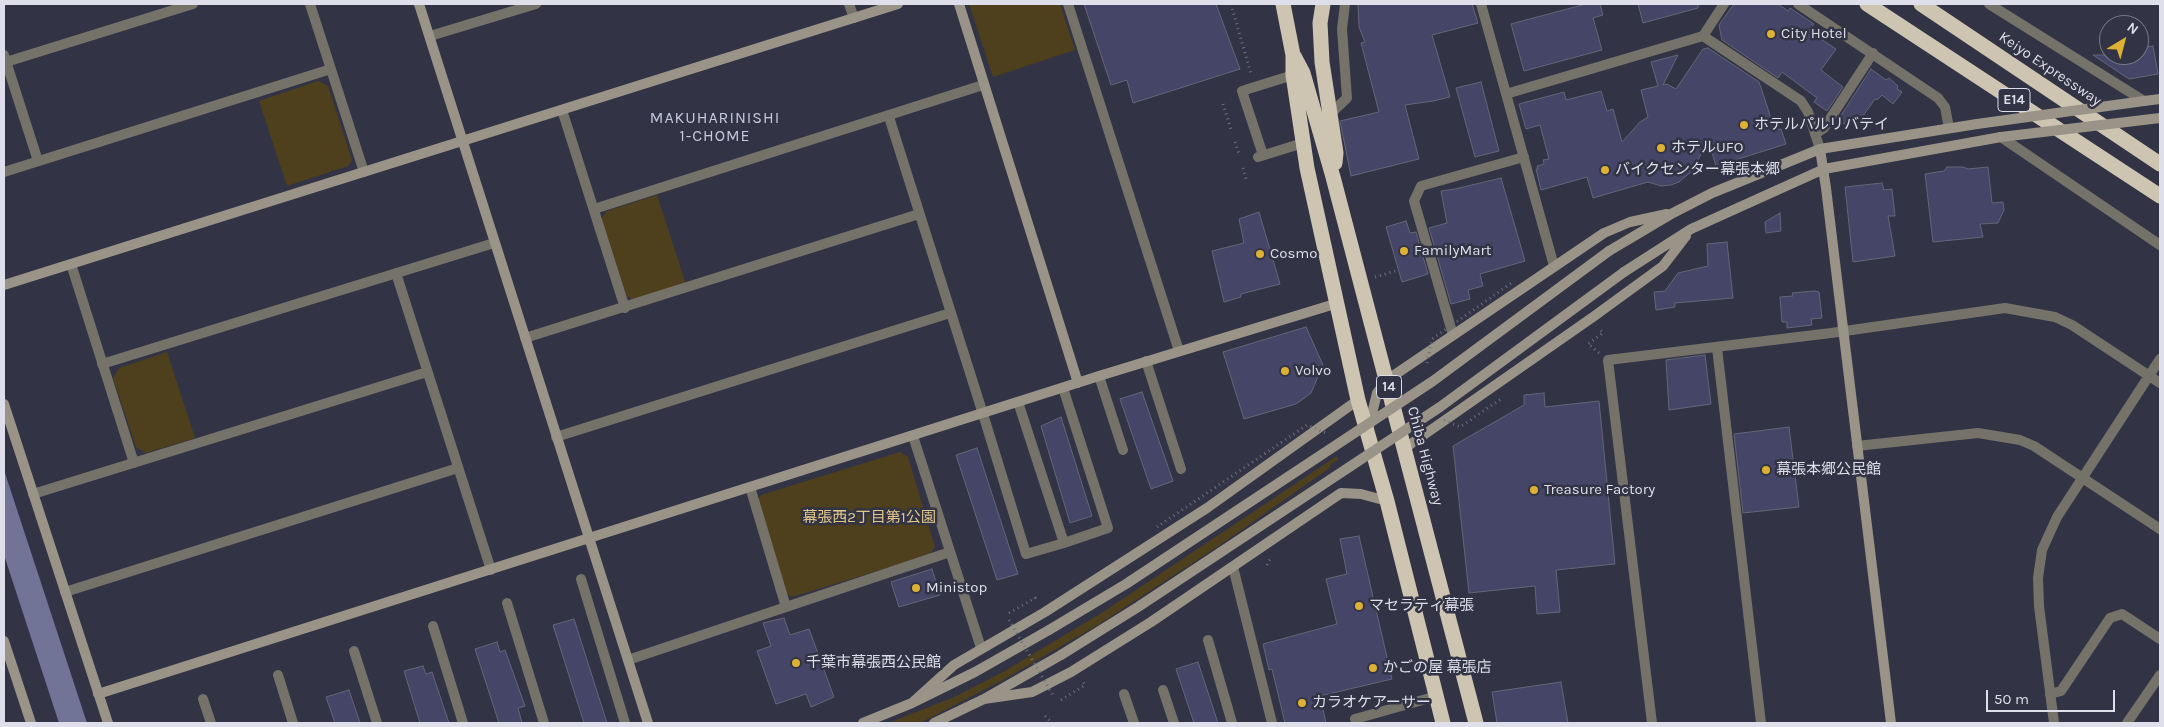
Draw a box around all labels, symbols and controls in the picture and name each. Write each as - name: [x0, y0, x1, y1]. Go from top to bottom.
- north arrow: [2099, 15, 2149, 65]
- text: N: [2124, 19, 2142, 38]
- place label: City Hotel: [1781, 25, 1847, 43]
- marker: City Hotel: [1765, 28, 1777, 40]
- street label: Keiyo Expressway: [1995, 28, 2105, 110]
- road number: E14: [1998, 88, 2030, 112]
- district label: MAKUHARINISHI 1-CHOME: [648, 108, 782, 146]
- place label: ホテルパルリバテイ: [1754, 116, 1889, 134]
- marker: ホテルパルリバテイ: [1738, 119, 1750, 131]
- place label: ホテルUFO: [1671, 139, 1743, 157]
- marker: ホテルUFO: [1655, 142, 1667, 154]
- place label: バイクセンター幕張本郷: [1615, 161, 1780, 179]
- marker: バイクセンター幕張本郷: [1599, 164, 1611, 176]
- place label: FamilyMart: [1414, 242, 1491, 260]
- place label: Cosmo: [1270, 245, 1318, 263]
- marker: FamilyMart: [1398, 245, 1410, 257]
- marker: Cosmo: [1254, 248, 1266, 260]
- place label: Volvo: [1295, 362, 1331, 380]
- marker: Volvo: [1279, 365, 1291, 377]
- road number: 14: [1376, 376, 1402, 398]
- street label: Chiba Highway: [1403, 405, 1447, 507]
- place label: 幕張本郷公民館: [1776, 461, 1881, 479]
- marker: 幕張本郷公民館: [1760, 464, 1772, 476]
- place label: Treasure Factory: [1544, 481, 1655, 499]
- marker: Treasure Factory: [1528, 484, 1540, 496]
- park label: 幕張西2丁目第1公園: [802, 509, 936, 527]
- place label: Ministop: [926, 579, 987, 597]
- marker: Ministop: [910, 582, 922, 594]
- place label: マセラティ幕張: [1369, 597, 1474, 615]
- marker: マセラティ幕張: [1353, 600, 1365, 612]
- place label: 千葉市幕張西公民館: [806, 654, 941, 672]
- marker: 千葉市幕張西公民館: [790, 657, 802, 669]
- place label: かごの屋 幕張店: [1383, 659, 1492, 677]
- marker: かごの屋 幕張店: [1367, 662, 1379, 674]
- scale bar: [1989, 680, 2118, 712]
- text: 50 m: [1994, 690, 2029, 708]
- place label: カラオケアーサー: [1312, 694, 1431, 712]
- marker: カラオケアーサー: [1296, 697, 1308, 709]

